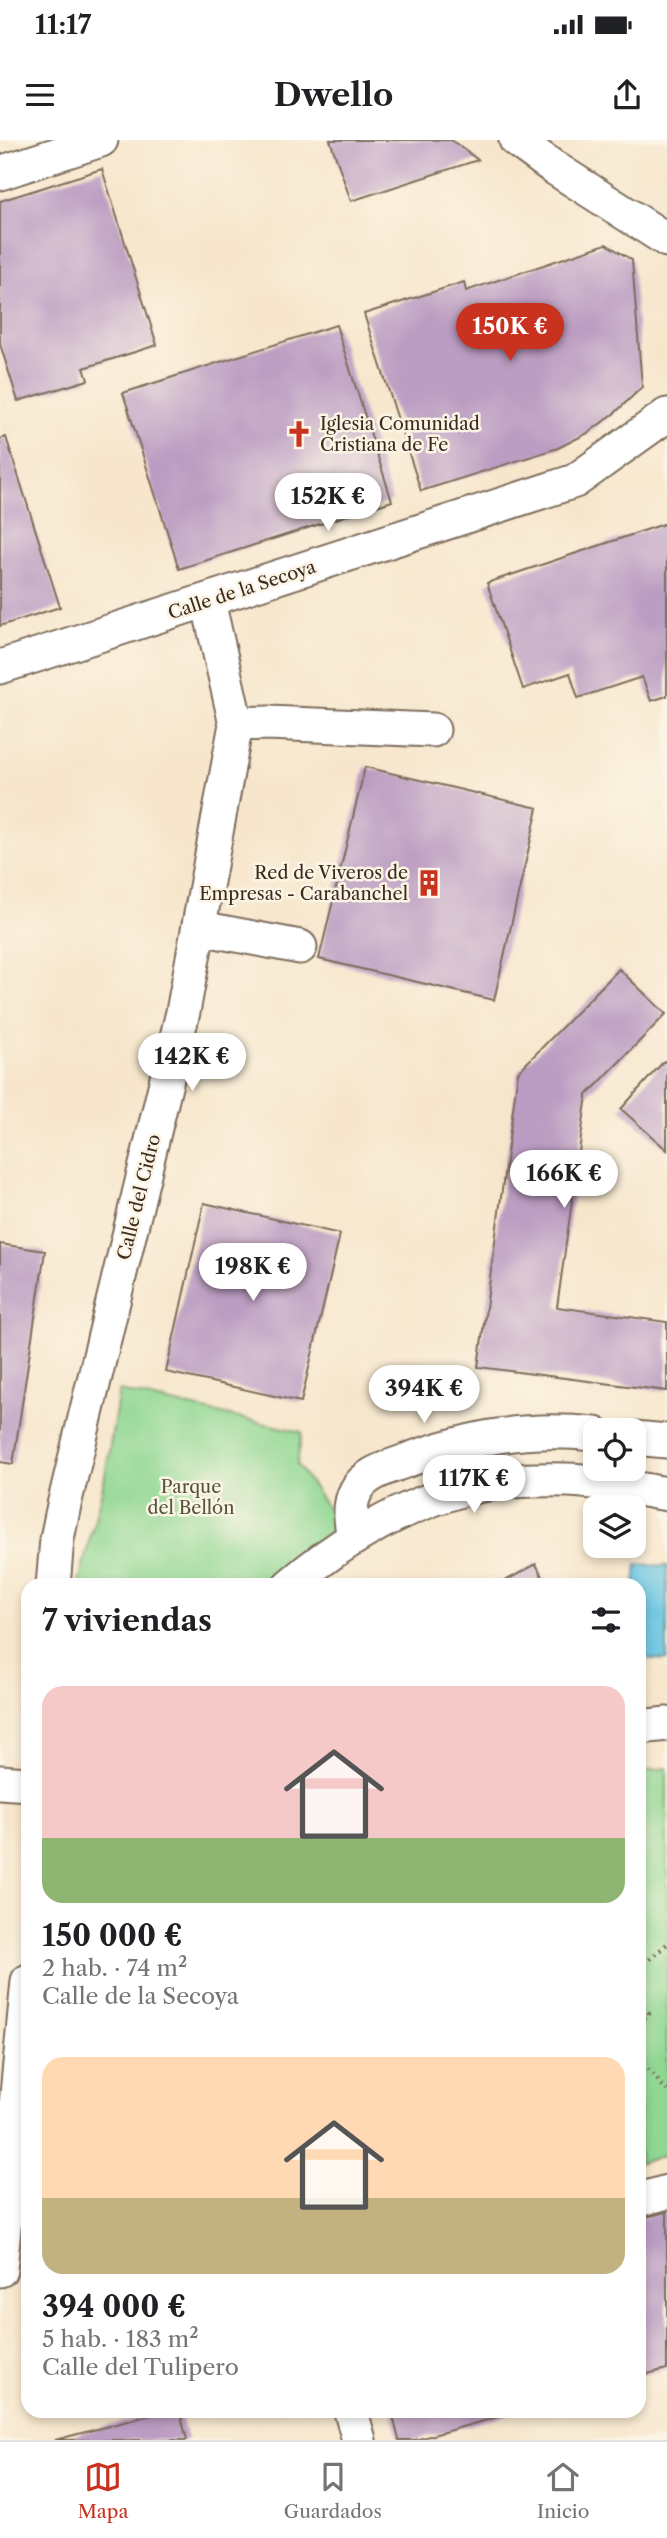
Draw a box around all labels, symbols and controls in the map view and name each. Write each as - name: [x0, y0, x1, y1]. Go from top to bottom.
- text: 11:17: [35, 9, 91, 41]
- text: Dwello: [274, 75, 393, 114]
- icon: menu: [21, 76, 59, 114]
- icon: share: [608, 76, 646, 114]
- pin: 150K €: [453, 304, 567, 363]
- text: 150K €: [472, 312, 548, 340]
- place label: Iglesia Comunidad Cristiana de Fe: [320, 413, 480, 456]
- church icon: Iglesia Comunidad Cristiana de Fe: [284, 419, 314, 449]
- pin: 152K €: [271, 474, 385, 533]
- text: 152K €: [291, 482, 365, 510]
- street label: Calle de la Secoya: [165, 556, 319, 624]
- place label: Red de Viveros de Empresas - Carabanchel: [199, 862, 408, 905]
- building icon: Red de Viveros de Empresas - Carabanchel: [414, 868, 444, 898]
- pin: 142K €: [135, 1034, 249, 1093]
- text: 142K €: [154, 1042, 230, 1070]
- street label: Calle del Cidro: [113, 1132, 165, 1262]
- pin: 166K €: [507, 1150, 621, 1210]
- text: 166K €: [526, 1159, 602, 1187]
- pin: 198K €: [196, 1244, 310, 1303]
- text: 198K €: [215, 1252, 291, 1280]
- pin: 394K €: [367, 1366, 481, 1425]
- text: 394K €: [385, 1374, 463, 1402]
- map controls: [583, 1418, 646, 1558]
- button: locate: [583, 1418, 646, 1481]
- pin: 117K €: [417, 1456, 531, 1515]
- text: 117K €: [439, 1464, 509, 1492]
- park label: Parque del Bellón: [148, 1476, 234, 1519]
- button: layers: [583, 1495, 646, 1558]
- icon: filters: [587, 1601, 625, 1639]
- text: 7 viviendas: [42, 1602, 212, 1639]
- icon: home: [271, 1731, 397, 1857]
- text: 150 000 €: [42, 1917, 183, 1954]
- text: 2 hab. · 74 m²: [42, 1954, 187, 1982]
- text: Calle de la Secoya: [42, 1982, 239, 2010]
- icon: home: [271, 2102, 397, 2228]
- text: 394 000 €: [42, 2288, 186, 2325]
- text: 5 hab. · 183 m²: [42, 2325, 199, 2353]
- text: Calle del Tulipero: [42, 2353, 239, 2381]
- tab: Mapa: [78, 2458, 128, 2523]
- tab: Guardados: [284, 2458, 382, 2523]
- tab: Inicio: [537, 2458, 589, 2523]

